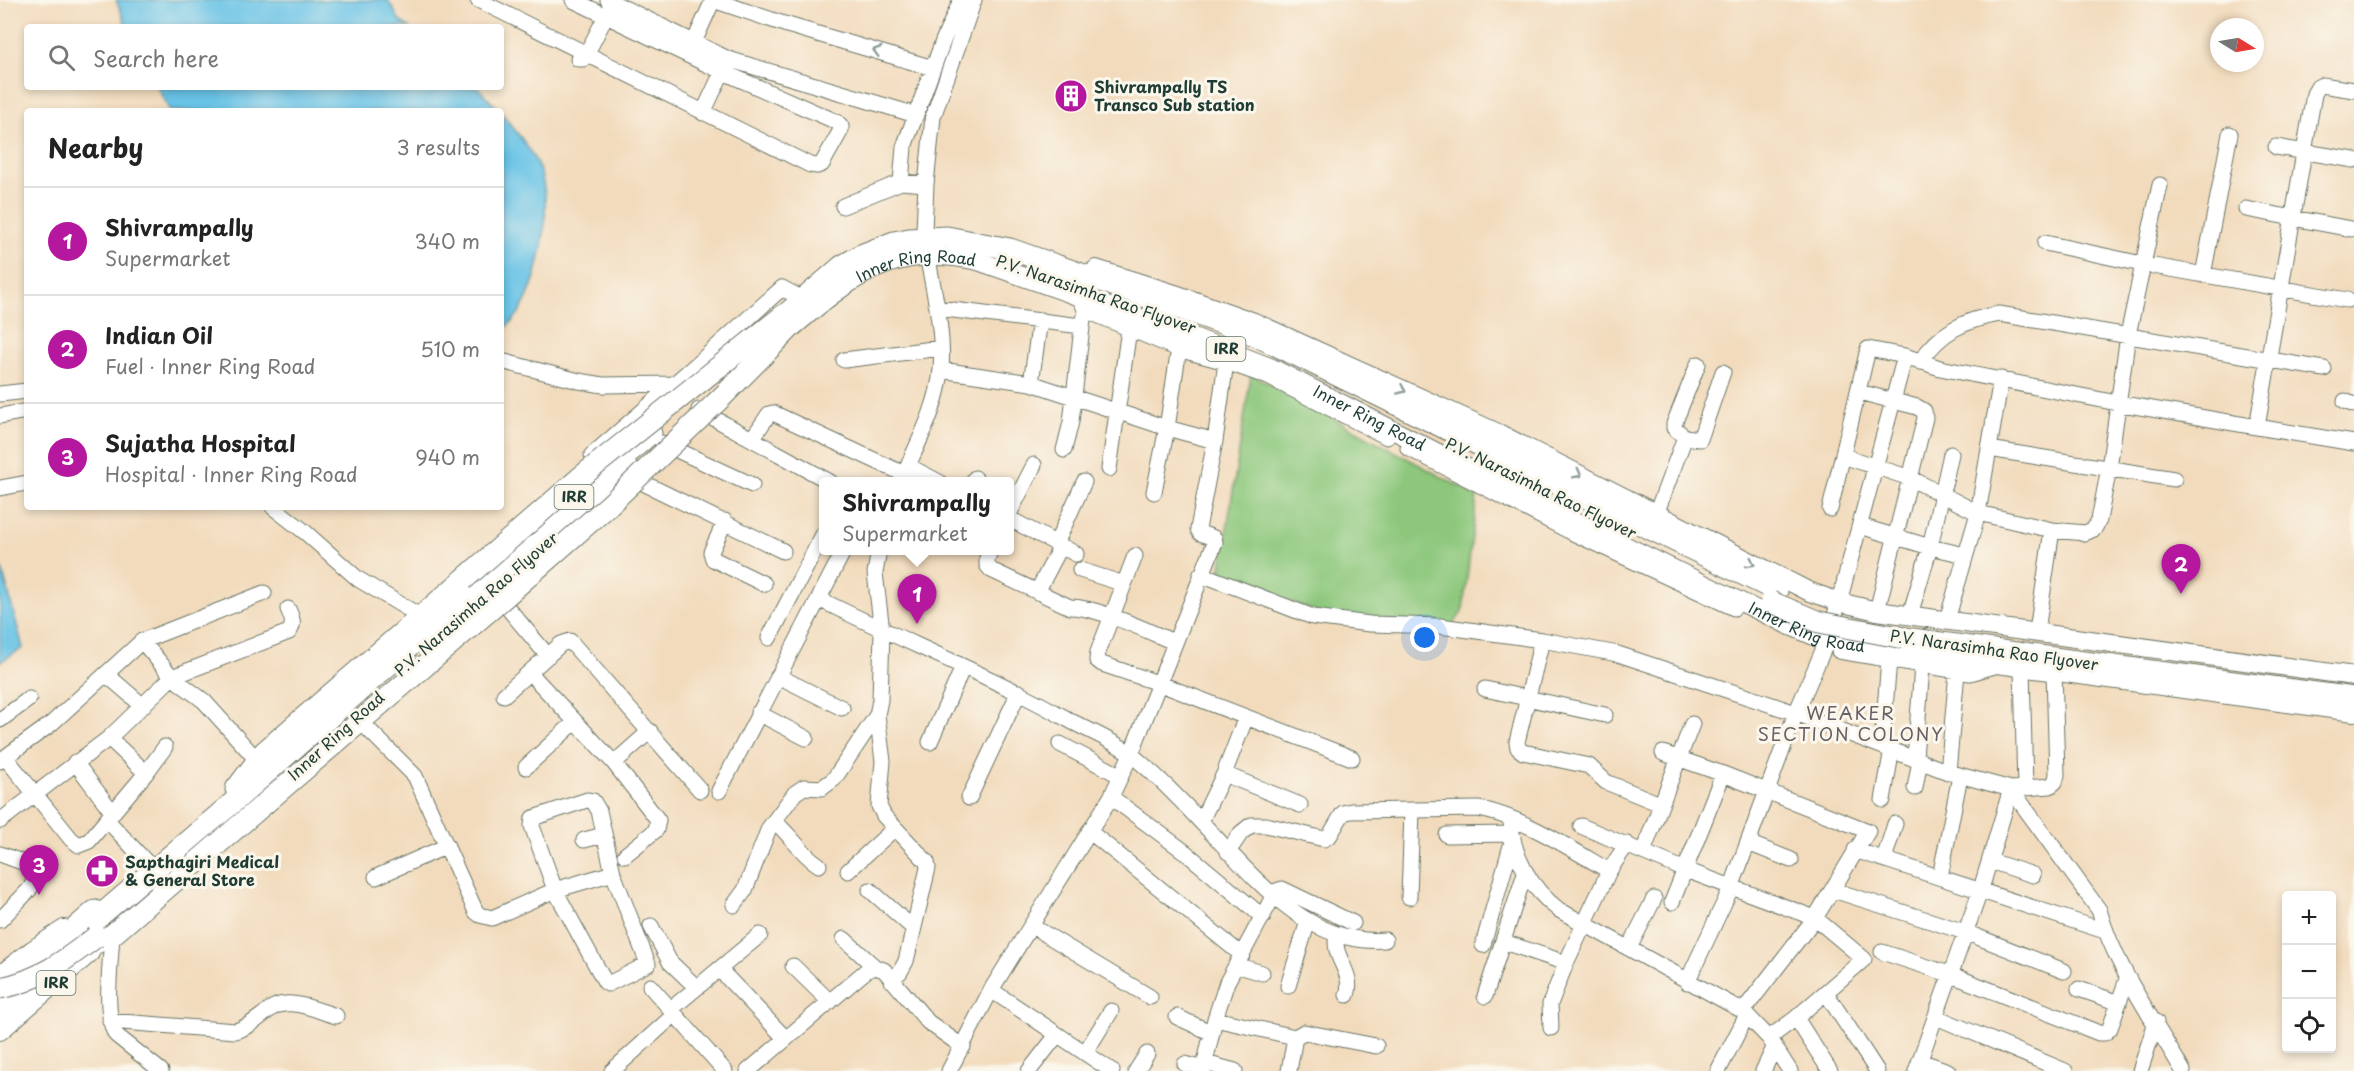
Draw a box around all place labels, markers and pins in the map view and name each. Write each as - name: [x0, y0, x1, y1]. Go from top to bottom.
- place label: Shivrampally TS Transco Sub station: [1094, 74, 1255, 116]
- building icon: Shivrampally TS Transco Sub station: [1053, 78, 1089, 114]
- pin: 2: [2162, 544, 2200, 594]
- pin: 1: [898, 574, 936, 624]
- pin: 3: [20, 846, 58, 895]
- place label: Sapthagiri Medical & General Store: [125, 849, 279, 891]
- pharmacy icon: Sapthagiri Medical & General Store: [84, 853, 120, 889]

